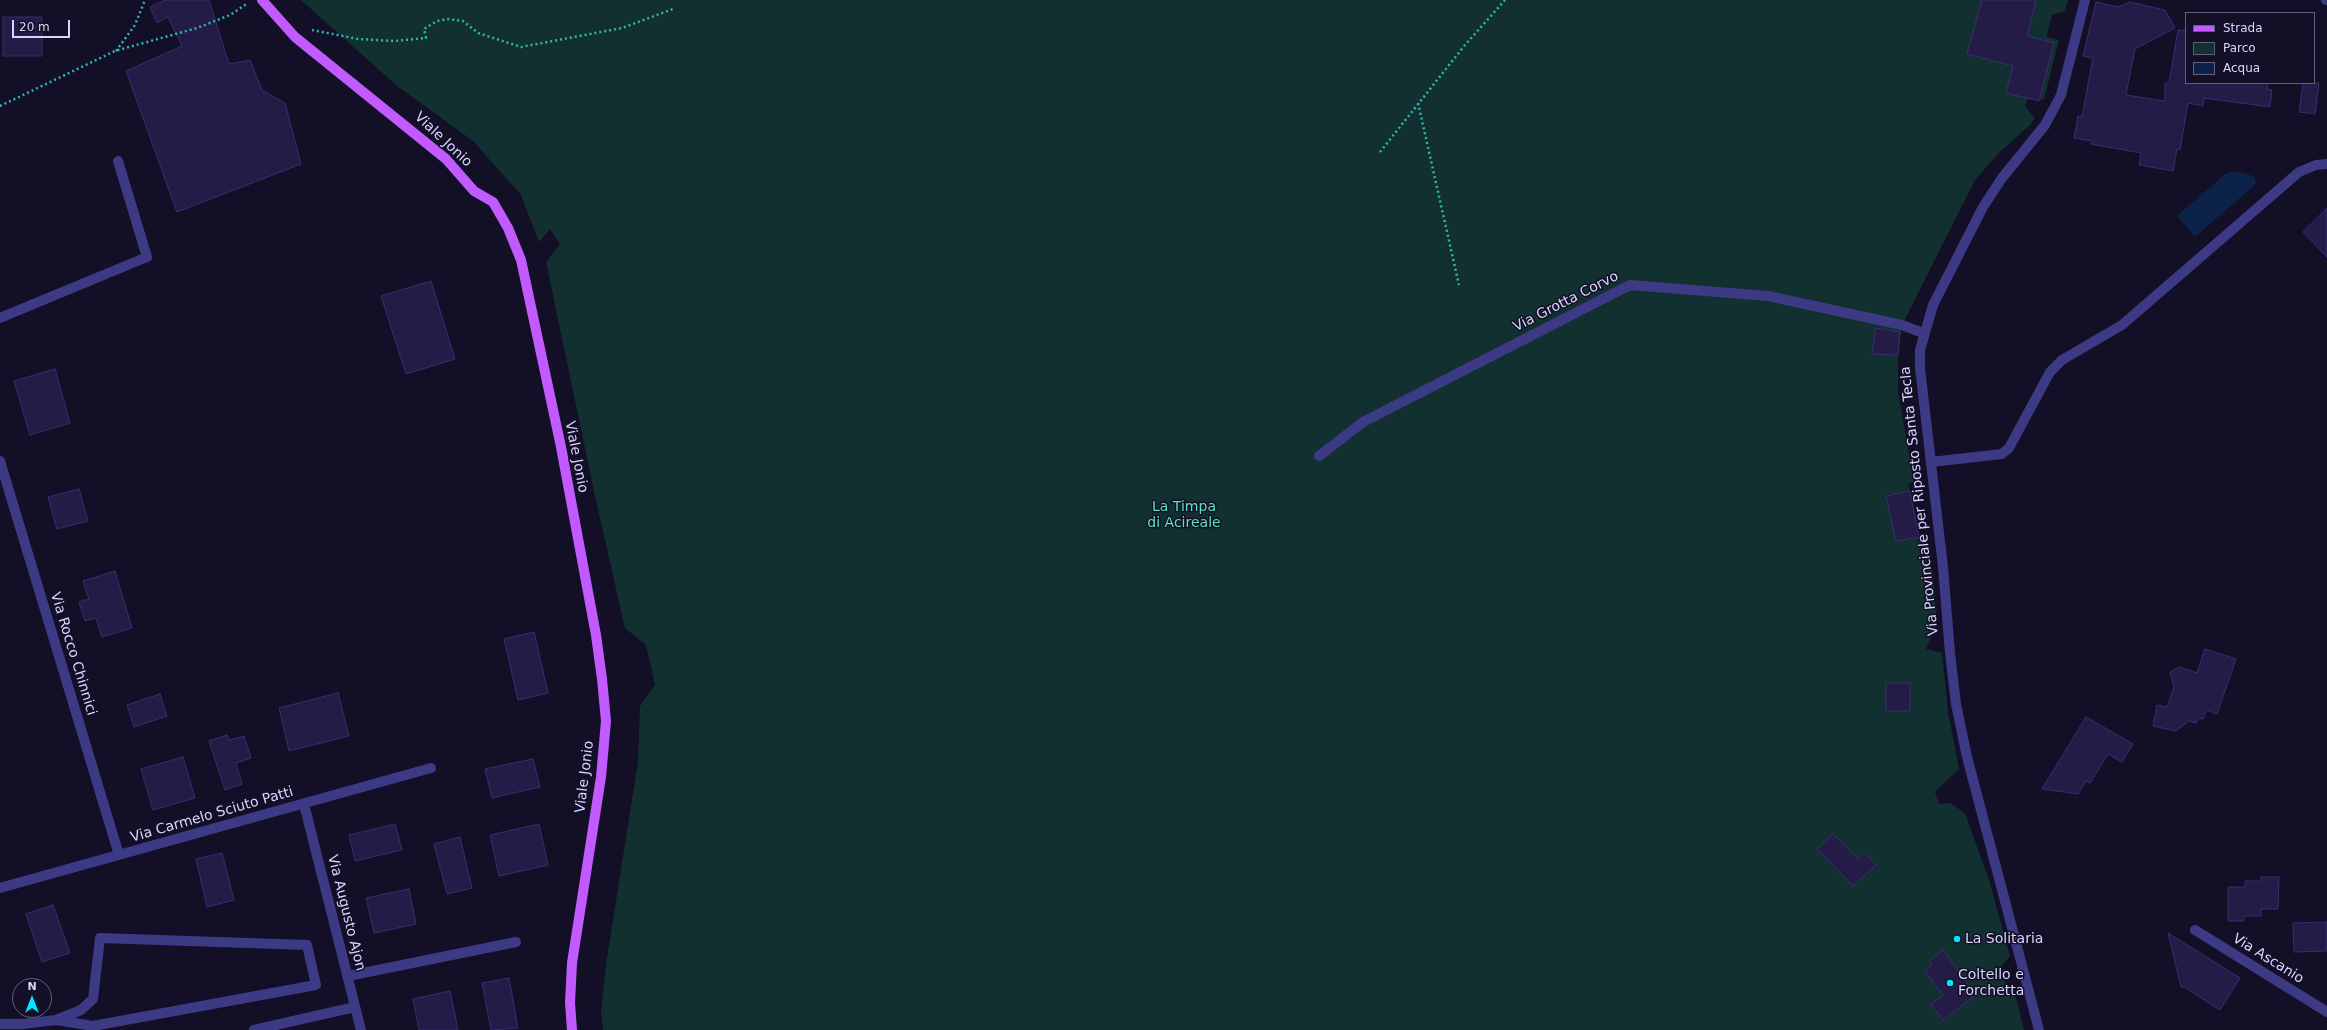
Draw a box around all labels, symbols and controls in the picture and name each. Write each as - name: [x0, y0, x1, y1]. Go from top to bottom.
- scale bar: [14, 12, 72, 38]
- legend: [2185, 12, 2315, 84]
- text: 20 m: [19, 20, 50, 34]
- text: Strada: [2223, 21, 2263, 35]
- text: Parco: [2223, 41, 2256, 55]
- text: Acqua: [2223, 61, 2260, 75]
- street label: Viale Jonio: [411, 109, 475, 171]
- street label: Via Grotta Corvo: [1511, 268, 1621, 336]
- street label: Via Provinciale per Riposto Santa Tecla: [1897, 365, 1943, 637]
- street label: Viale Jonio: [561, 420, 591, 494]
- park label: La Timpa di Acireale: [1147, 499, 1221, 532]
- street label: Via Rocco Chinnici: [46, 590, 100, 718]
- street label: Viale Jonio: [572, 740, 598, 814]
- street label: Via Carmelo Sciuto Patti: [129, 784, 295, 846]
- street label: Via Augusto Ajon: [323, 853, 369, 973]
- place label: La Solitaria: [1965, 931, 2043, 947]
- street label: Via Ascanio: [2229, 931, 2307, 987]
- marker: La Solitaria: [1952, 934, 1962, 944]
- place label: Coltello e Forchetta: [1958, 967, 2024, 1000]
- north arrow: [12, 978, 52, 1018]
- marker: Coltello e Forchetta: [1945, 978, 1955, 988]
- text: N: [27, 980, 37, 993]

